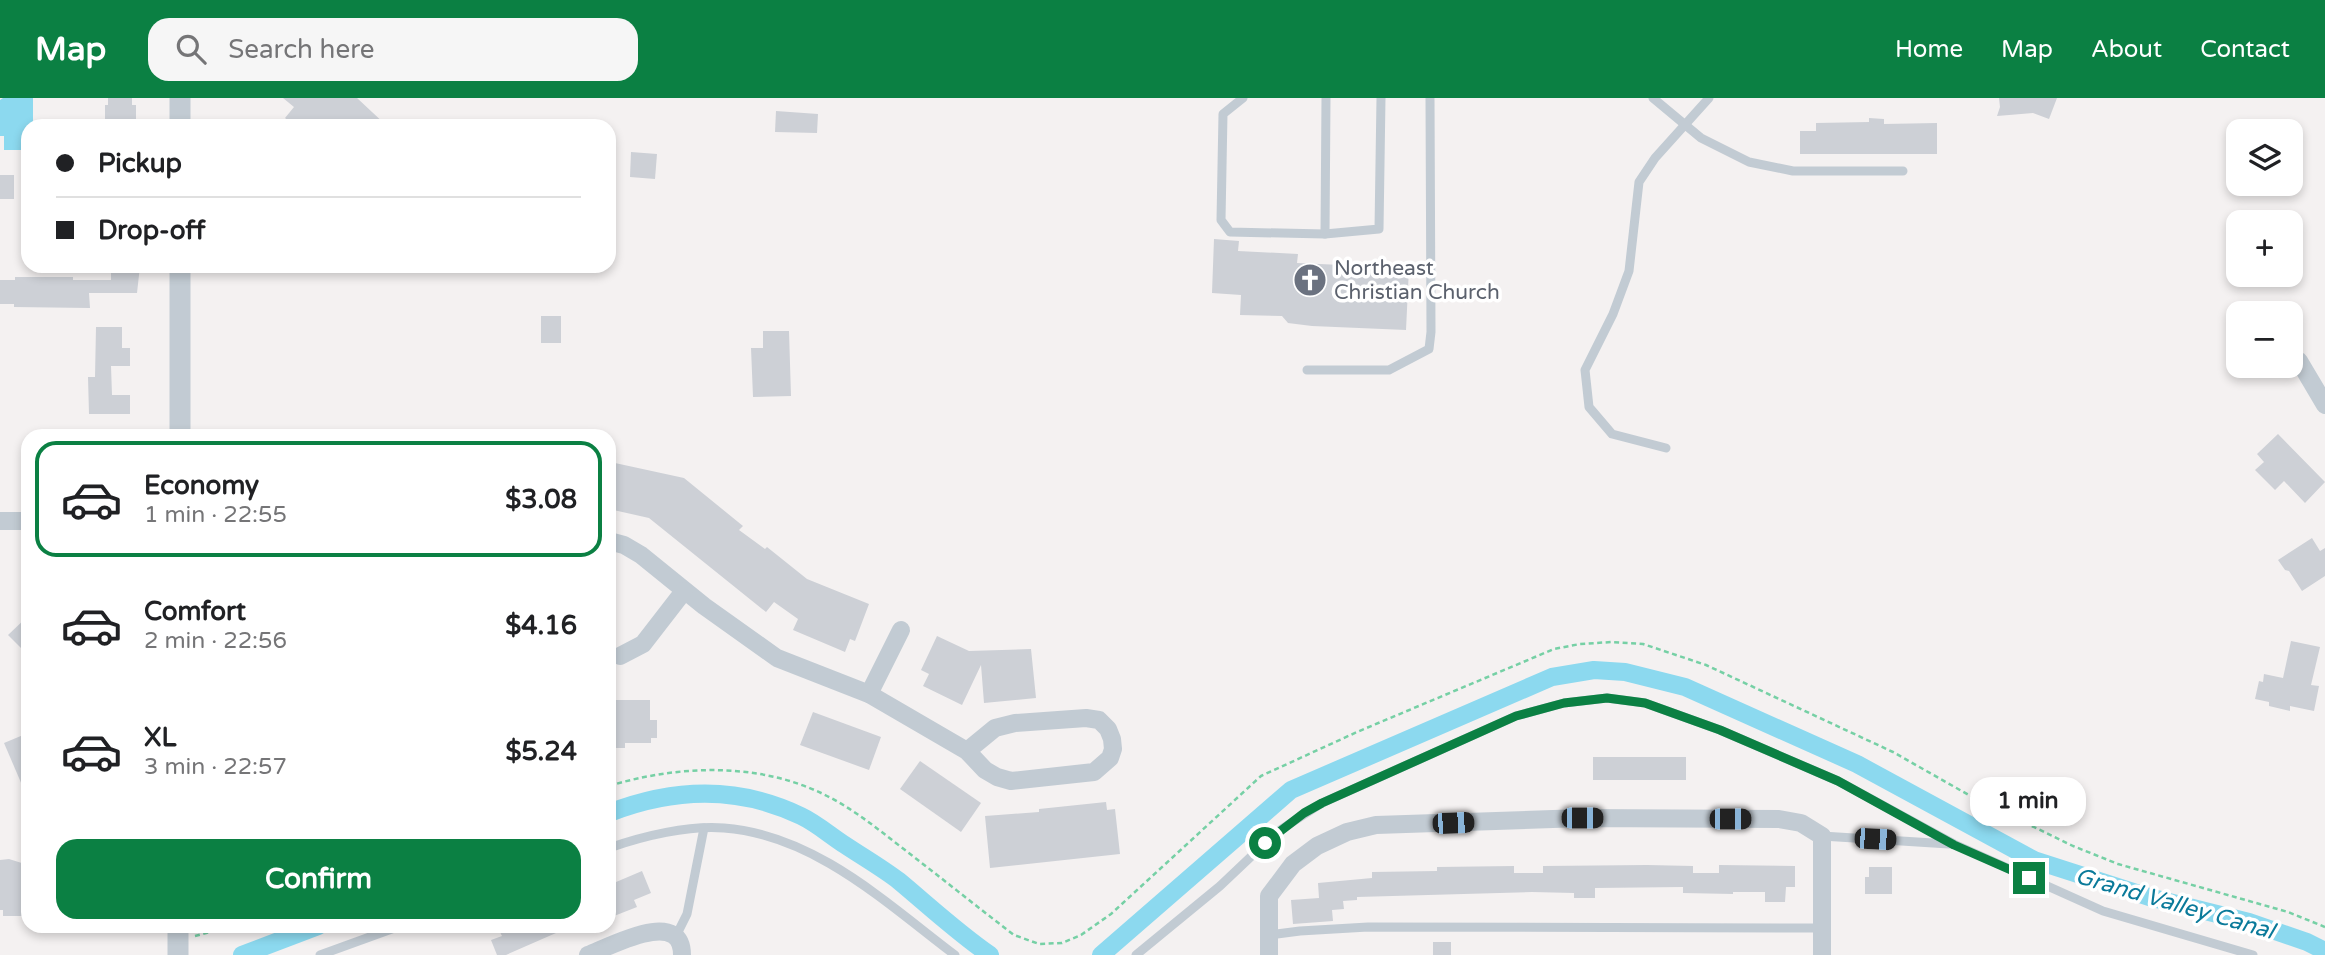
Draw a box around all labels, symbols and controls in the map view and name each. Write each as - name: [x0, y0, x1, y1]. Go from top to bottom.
- search box: [148, 18, 638, 81]
- text: Map: [35, 30, 106, 69]
- icon: search: [172, 30, 210, 68]
- text: Search here: [228, 34, 374, 65]
- text: Home: [1895, 35, 1963, 64]
- text: Map: [2001, 35, 2053, 64]
- text: About: [2091, 35, 2162, 64]
- text: Contact: [2200, 35, 2290, 64]
- map controls: [2226, 119, 2303, 378]
- button: layers: [2226, 119, 2303, 196]
- text: Pickup: [98, 148, 182, 179]
- button: +: [2226, 210, 2303, 287]
- text: Drop-off: [98, 215, 205, 246]
- place label: Northeast Christian Church: [1334, 256, 1500, 305]
- church icon: Northeast Christian Church: [1291, 261, 1329, 299]
- button: −: [2226, 301, 2303, 378]
- icon: car: [60, 468, 123, 531]
- text: Economy: [144, 470, 259, 501]
- text: $3.08: [505, 484, 577, 515]
- text: 1 min · 22:55: [144, 501, 287, 529]
- icon: car: [60, 594, 123, 657]
- text: Comfort: [144, 596, 246, 627]
- text: $4.16: [505, 610, 577, 641]
- text: 2 min · 22:56: [144, 627, 287, 655]
- icon: car: [60, 720, 123, 783]
- text: XL: [144, 722, 176, 753]
- text: $5.24: [505, 736, 577, 767]
- text: 3 min · 22:57: [144, 753, 287, 781]
- callout: 1 min: [1971, 776, 2087, 826]
- text: 1 min: [1997, 787, 2059, 815]
- car: [1562, 808, 1604, 829]
- car: [1710, 809, 1752, 830]
- car: [1432, 812, 1475, 834]
- route start: [1249, 827, 1281, 859]
- car: [1854, 827, 1897, 851]
- button: Confirm: [56, 839, 581, 919]
- route end: [2013, 862, 2045, 894]
- water label: Grand Valley Canal: [2072, 862, 2280, 946]

